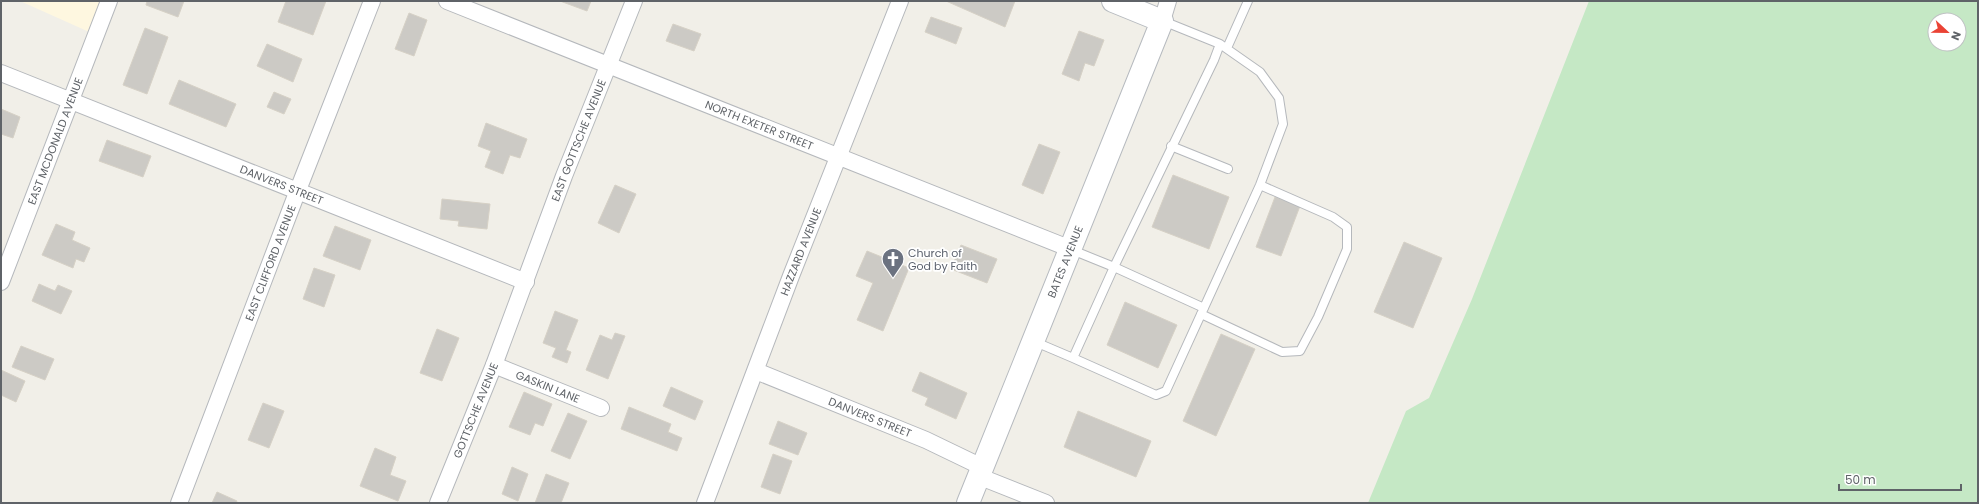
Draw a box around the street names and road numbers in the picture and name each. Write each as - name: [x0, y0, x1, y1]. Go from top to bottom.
- street label: EAST MCDONALD AVENUE: [24, 75, 87, 207]
- street label: EAST GOTTSCHE AVENUE: [547, 77, 610, 204]
- street label: NORTH EXETER STREET: [703, 96, 816, 154]
- street label: DANVERS STREET: [237, 161, 326, 209]
- street label: EAST CLIFFORD AVENUE: [241, 202, 300, 323]
- street label: HAZZARD AVENUE: [776, 205, 825, 298]
- street label: BATES AVENUE: [1043, 223, 1087, 300]
- street label: GOTTSCHE AVENUE: [449, 360, 502, 460]
- street label: GASKIN LANE: [513, 367, 582, 407]
- street label: DANVERS STREET: [826, 393, 914, 441]

